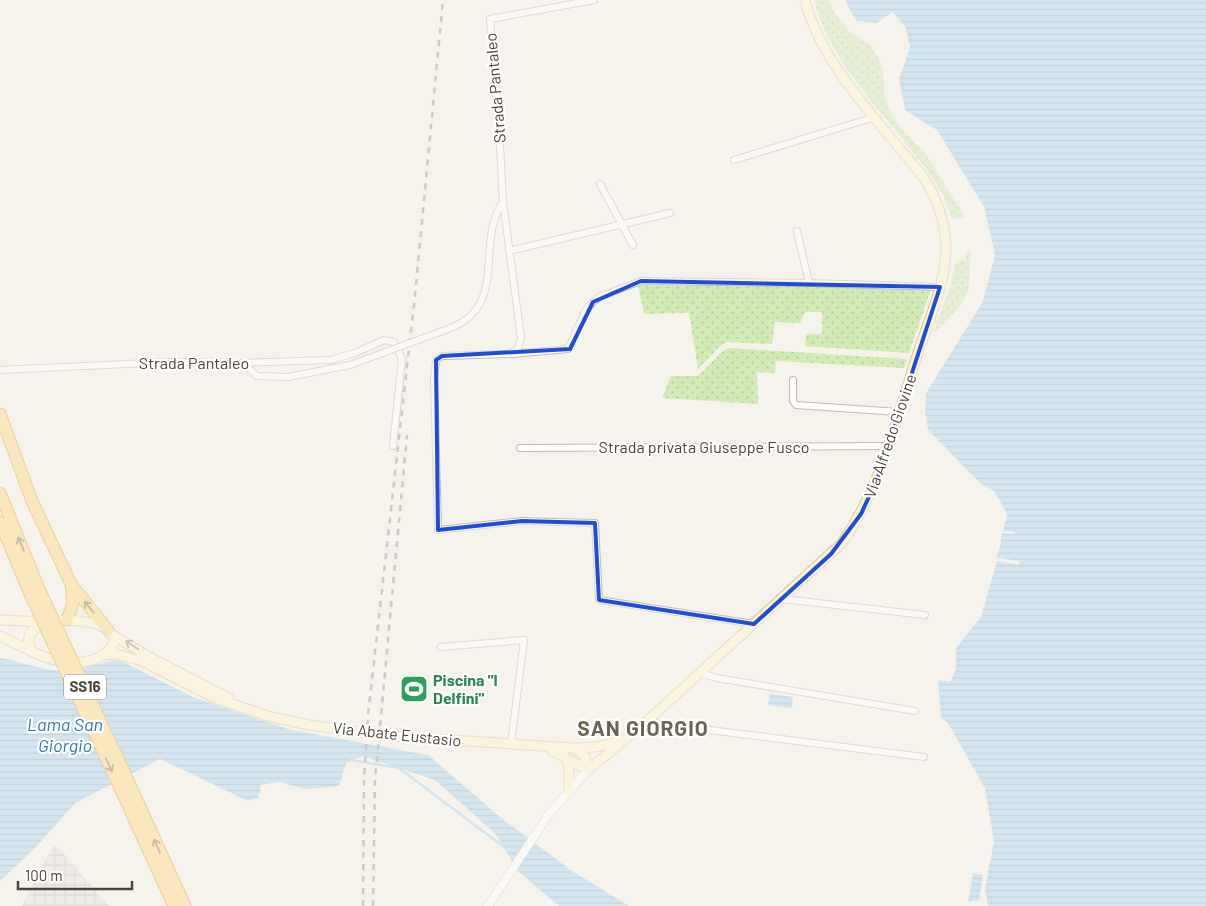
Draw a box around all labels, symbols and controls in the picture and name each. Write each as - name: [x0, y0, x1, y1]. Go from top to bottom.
- street label: Strada Pantaleo: [480, 32, 509, 144]
- street label: Strada Pantaleo: [139, 353, 249, 372]
- street label: Via Alfredo Giovine: [859, 371, 920, 500]
- street label: Strada privata Giuseppe Fusco: [599, 437, 809, 456]
- one-way arrow: [15, 537, 25, 552]
- one-way arrow: [84, 601, 95, 614]
- one-way arrow: [125, 640, 139, 650]
- place label: Piscina "I Delfini": [433, 670, 498, 707]
- road number: SS16: [64, 674, 106, 700]
- sports icon: Piscina "I Delfini": [399, 674, 429, 704]
- water label: Lama San Giorgio: [27, 713, 103, 756]
- district label: SAN GIORGIO: [577, 715, 709, 740]
- street label: Via Abate Eustasio: [332, 717, 462, 750]
- one-way arrow: [105, 757, 115, 772]
- one-way arrow: [152, 839, 162, 854]
- scale bar: [18, 858, 131, 890]
- text: 100 m: [25, 866, 63, 884]

